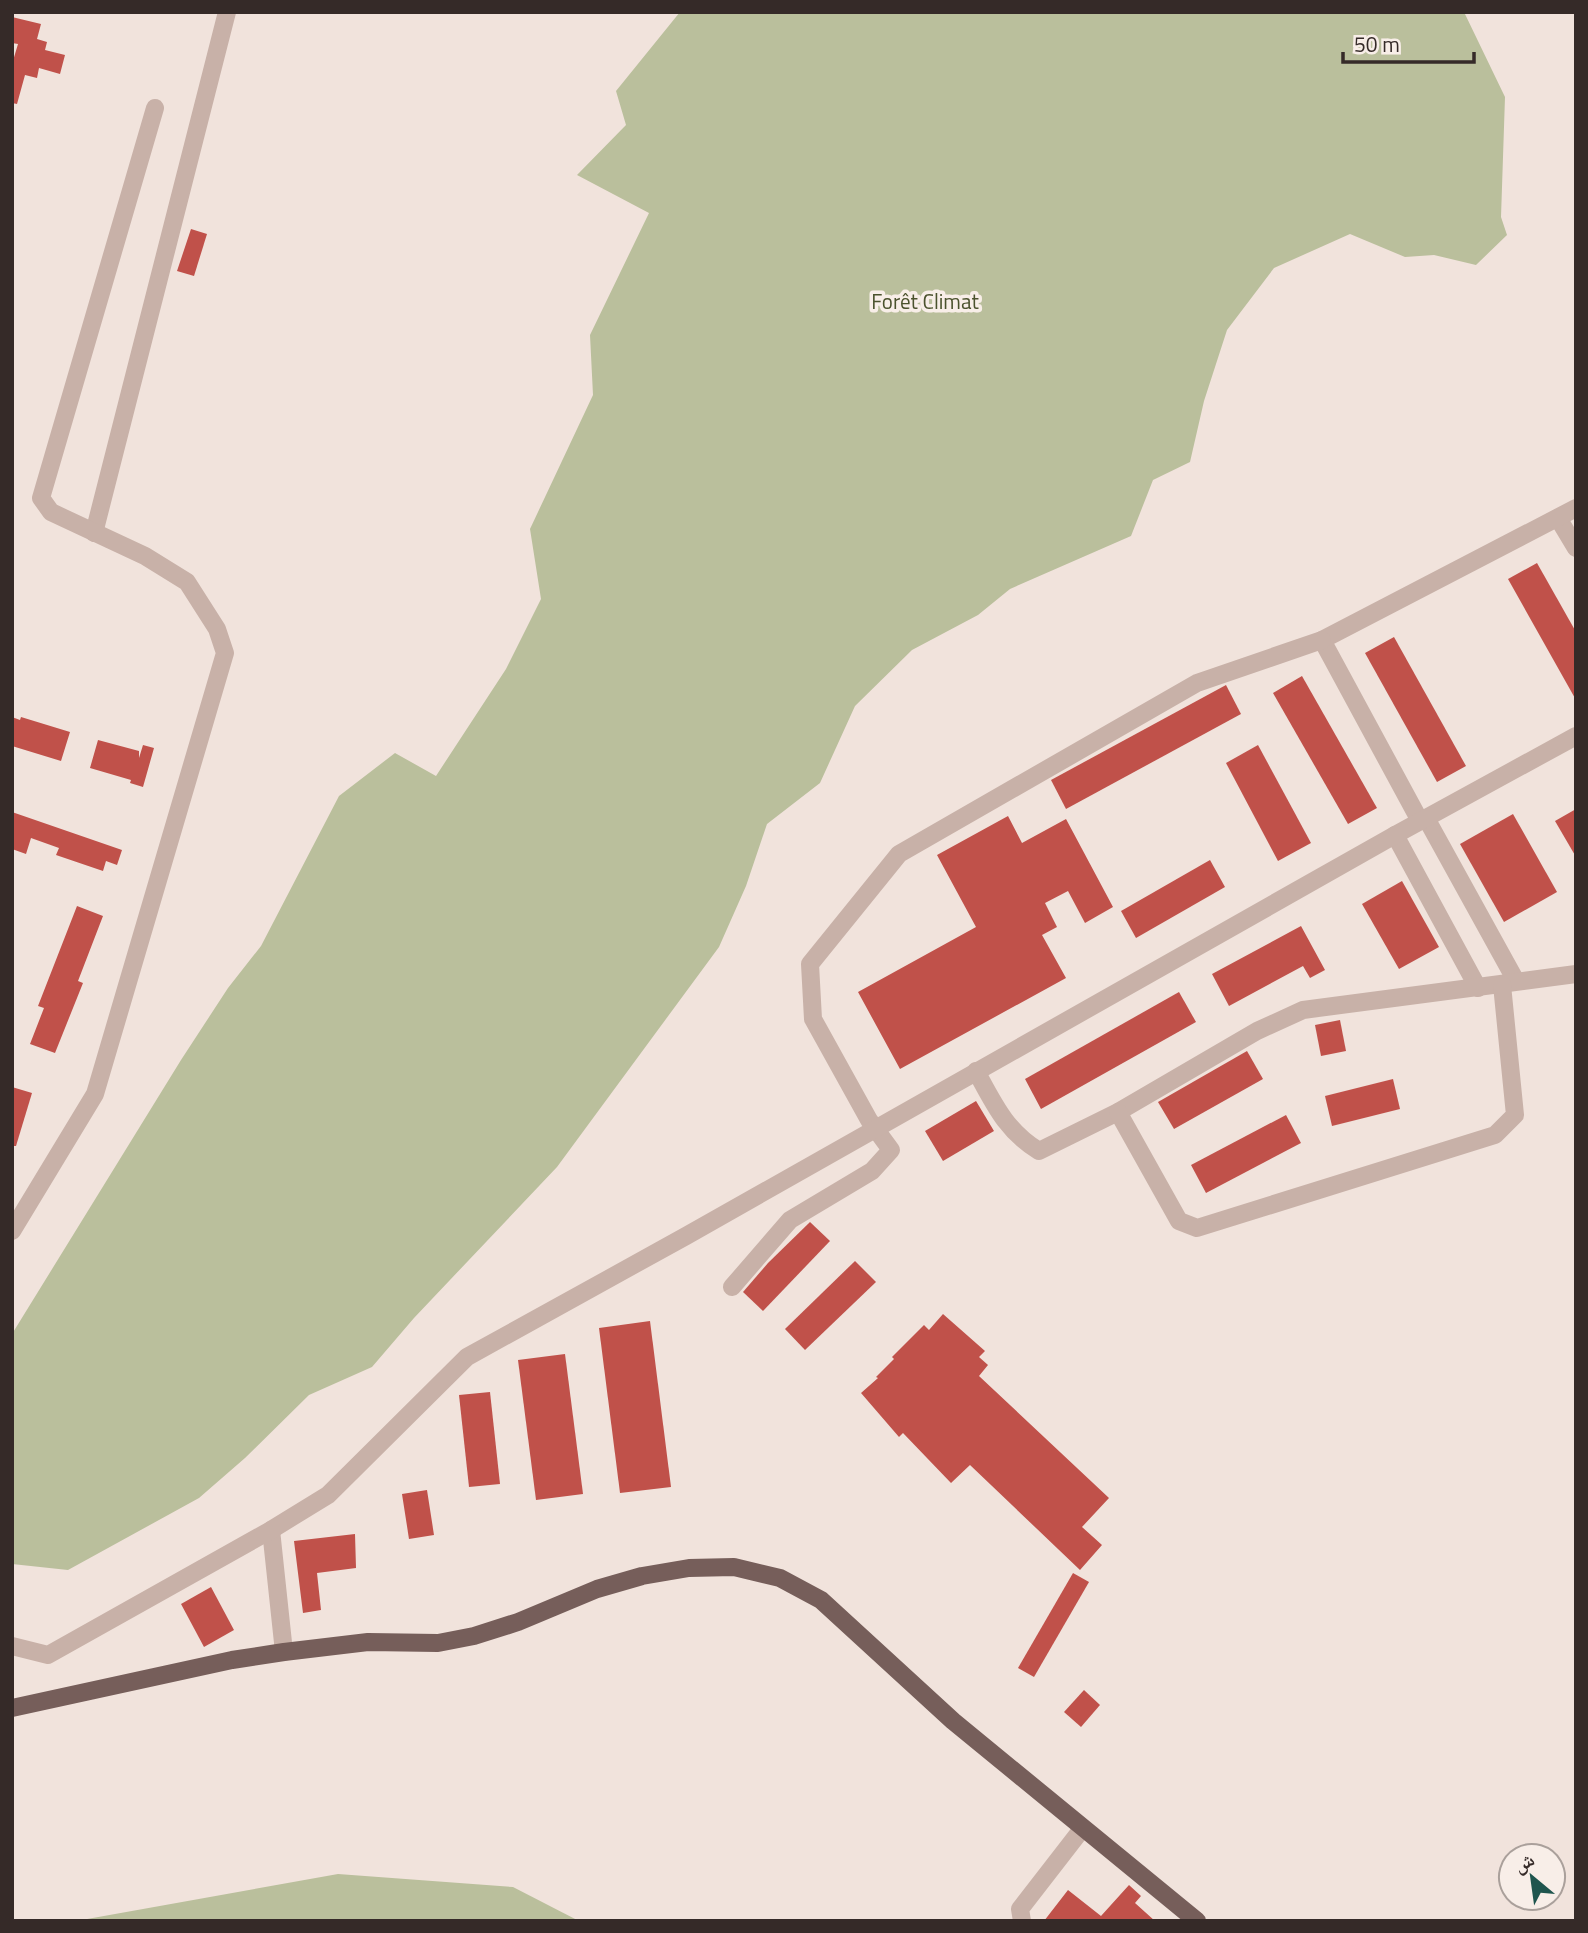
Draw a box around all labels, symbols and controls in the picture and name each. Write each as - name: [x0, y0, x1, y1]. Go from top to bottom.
- scale bar: [1343, 21, 1474, 65]
- text: 50 m: [1354, 28, 1400, 60]
- park label: Forêt Climat: [871, 285, 979, 317]
- north arrow: [1497, 1842, 1567, 1912]
- text: ش: [1508, 1844, 1539, 1879]

